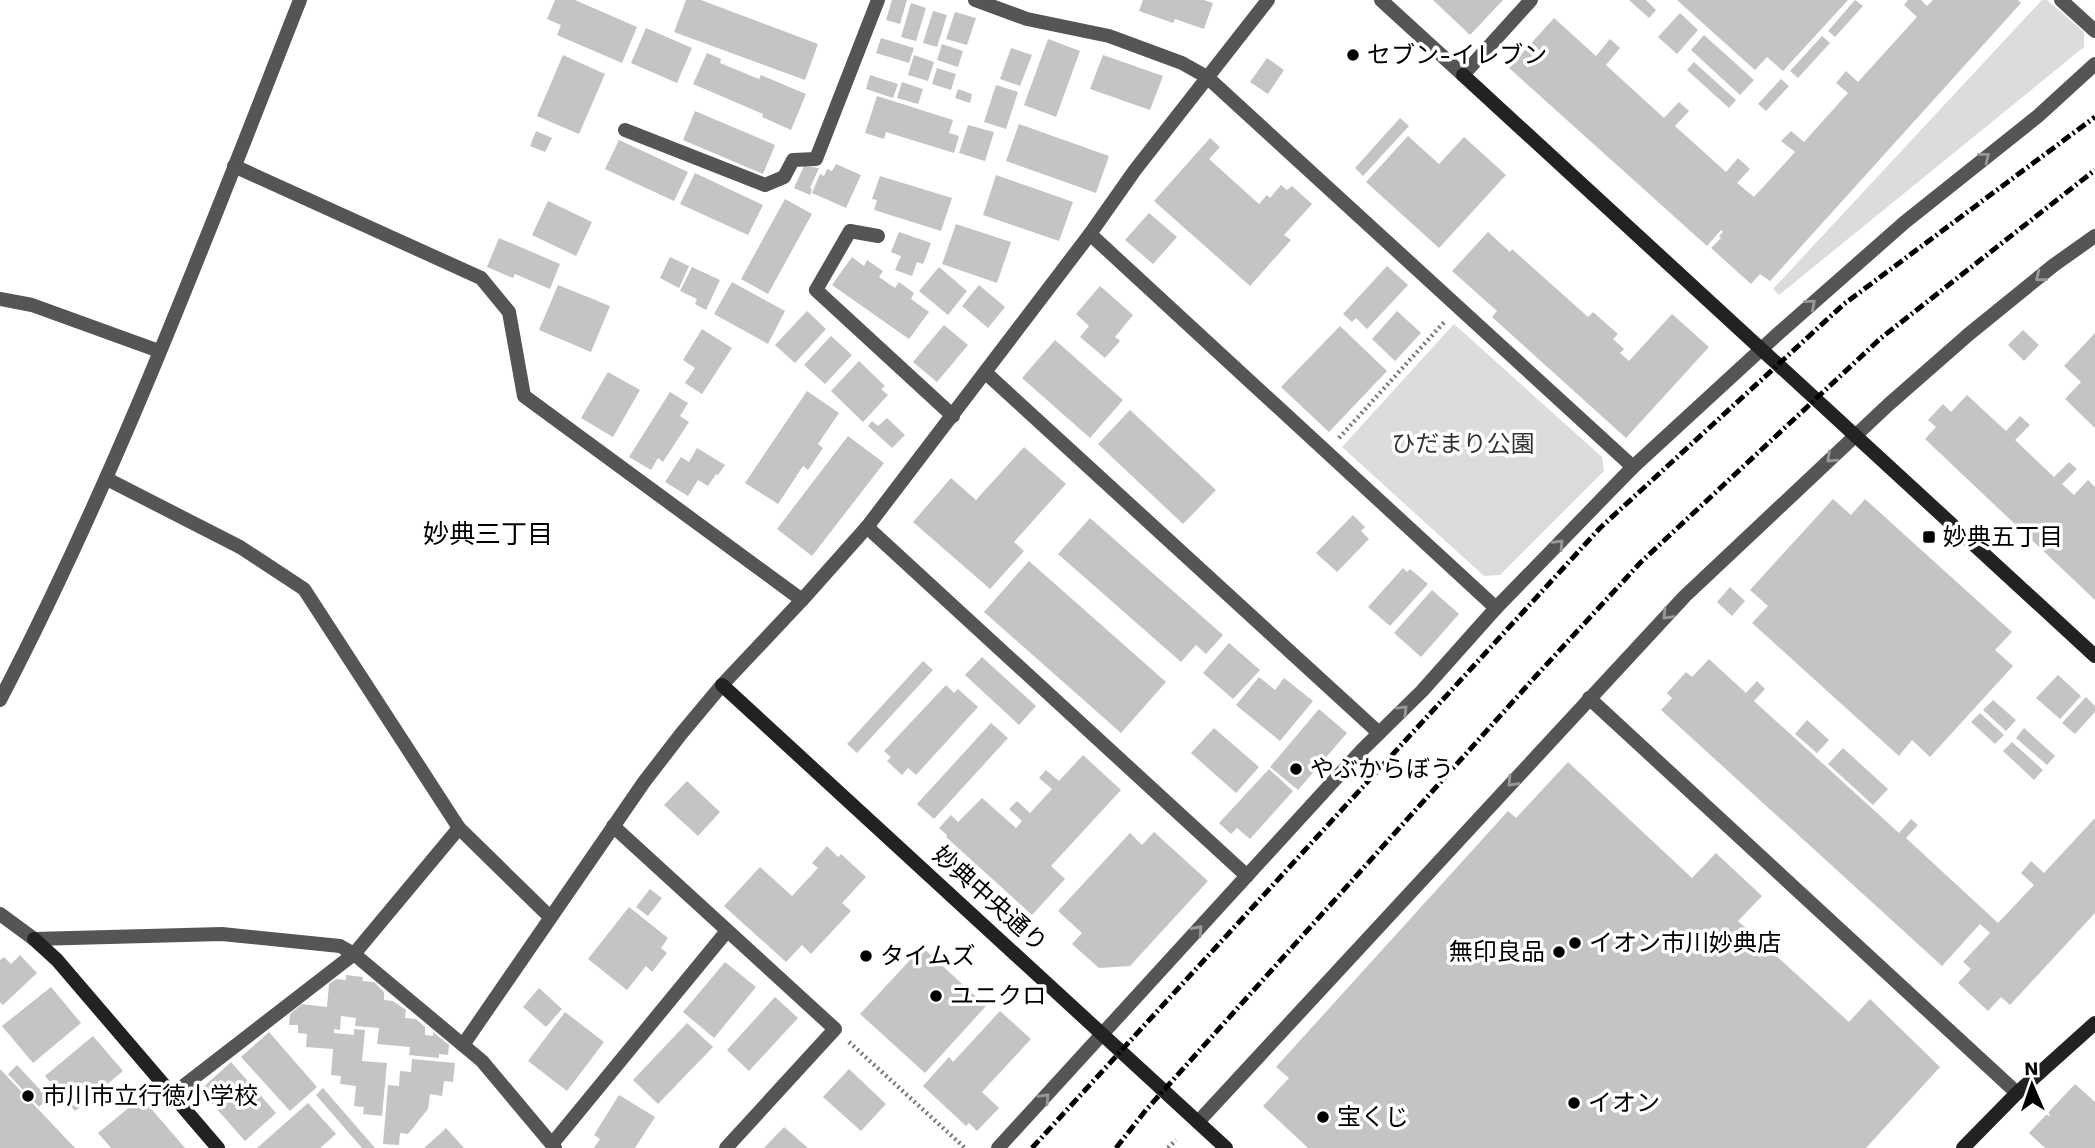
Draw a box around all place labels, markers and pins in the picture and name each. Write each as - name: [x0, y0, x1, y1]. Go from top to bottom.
- place label: セブン-イレブン: [1367, 41, 1547, 69]
- marker: セブン-イレブン: [1345, 47, 1361, 63]
- place label: 妙典五丁目: [1943, 523, 2063, 551]
- marker: 妙典五丁目: [1921, 529, 1937, 545]
- place label: やぶからぼう: [1310, 755, 1454, 783]
- marker: やぶからぼう: [1288, 761, 1304, 777]
- place label: イオン市川妙典店: [1589, 929, 1781, 957]
- marker: イオン市川妙典店: [1567, 935, 1583, 951]
- place label: 無印良品: [1449, 938, 1545, 966]
- place label: タイムズ: [880, 942, 976, 970]
- marker: 無印良品: [1551, 944, 1567, 960]
- marker: タイムズ: [858, 948, 874, 964]
- place label: ユニクロ: [950, 982, 1046, 1010]
- marker: ユニクロ: [928, 988, 944, 1004]
- place label: 市川市立行徳小学校: [42, 1082, 258, 1110]
- marker: 市川市立行徳小学校: [20, 1088, 36, 1104]
- place label: イオン: [1588, 1089, 1660, 1117]
- marker: イオン: [1566, 1095, 1582, 1111]
- place label: 宝くじ: [1337, 1103, 1409, 1131]
- marker: 宝くじ: [1315, 1109, 1331, 1125]

